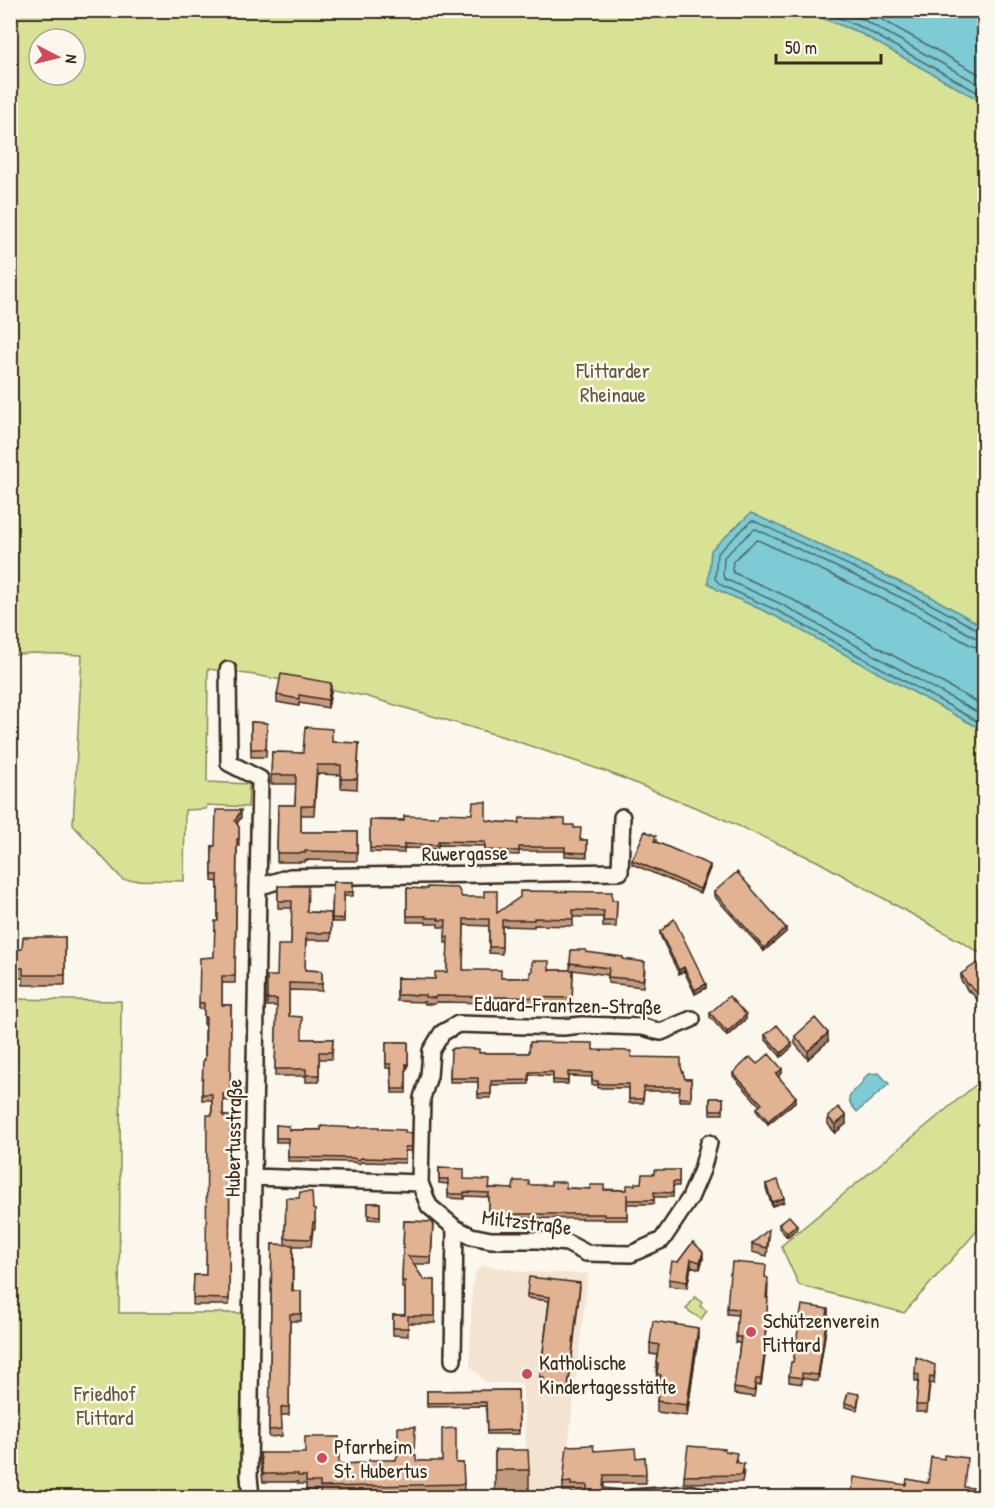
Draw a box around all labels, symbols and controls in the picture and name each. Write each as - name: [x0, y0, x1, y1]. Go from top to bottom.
- north arrow: [27, 27, 87, 87]
- scale bar: [776, 27, 881, 65]
- text: 50 m: [785, 35, 817, 60]
- text: N: [60, 53, 83, 65]
- park label: Flittarder Rheinaue: [575, 356, 650, 409]
- street label: Ruwergasse: [422, 838, 508, 868]
- street label: Eduard-Frantzen-Straße: [474, 989, 662, 1021]
- street label: Hubertusstraße: [217, 1079, 249, 1197]
- street label: Miltzstraße: [481, 1202, 573, 1242]
- place label: Schützenverein Flittard: [762, 1306, 879, 1359]
- marker: Schützenverein Flittard: [744, 1325, 758, 1339]
- place label: Katholische Kindertagesstätte: [539, 1348, 676, 1401]
- marker: Katholische Kindertagesstätte: [520, 1367, 534, 1381]
- park label: Friedhof Flittard: [73, 1379, 136, 1432]
- place label: Pfarrheim St. Hubertus: [334, 1432, 427, 1485]
- marker: Pfarrheim St. Hubertus: [315, 1451, 329, 1465]

